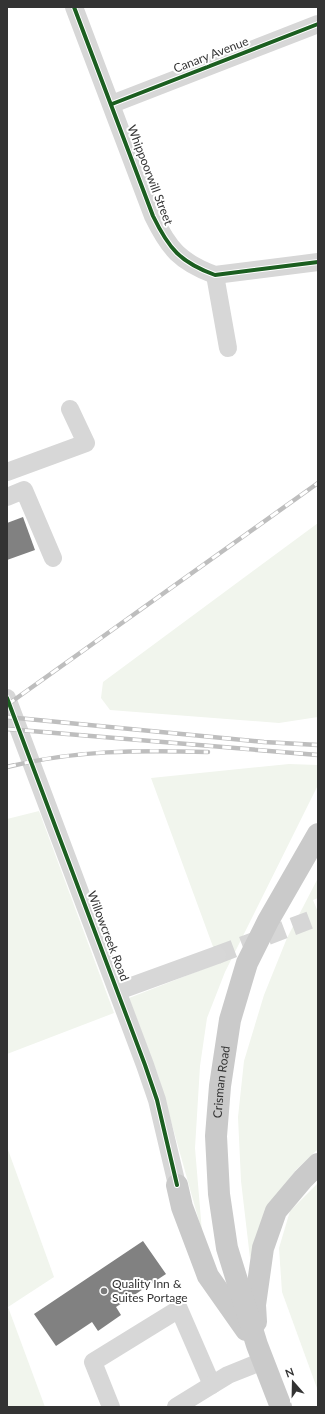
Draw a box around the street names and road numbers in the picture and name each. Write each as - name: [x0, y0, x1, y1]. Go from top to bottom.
- street label: Canary Avenue: [171, 33, 251, 76]
- street label: Whippoorwill Street: [124, 123, 177, 228]
- street label: Willowcreek Road: [84, 889, 133, 983]
- street label: Crisman Road: [209, 1045, 233, 1119]

